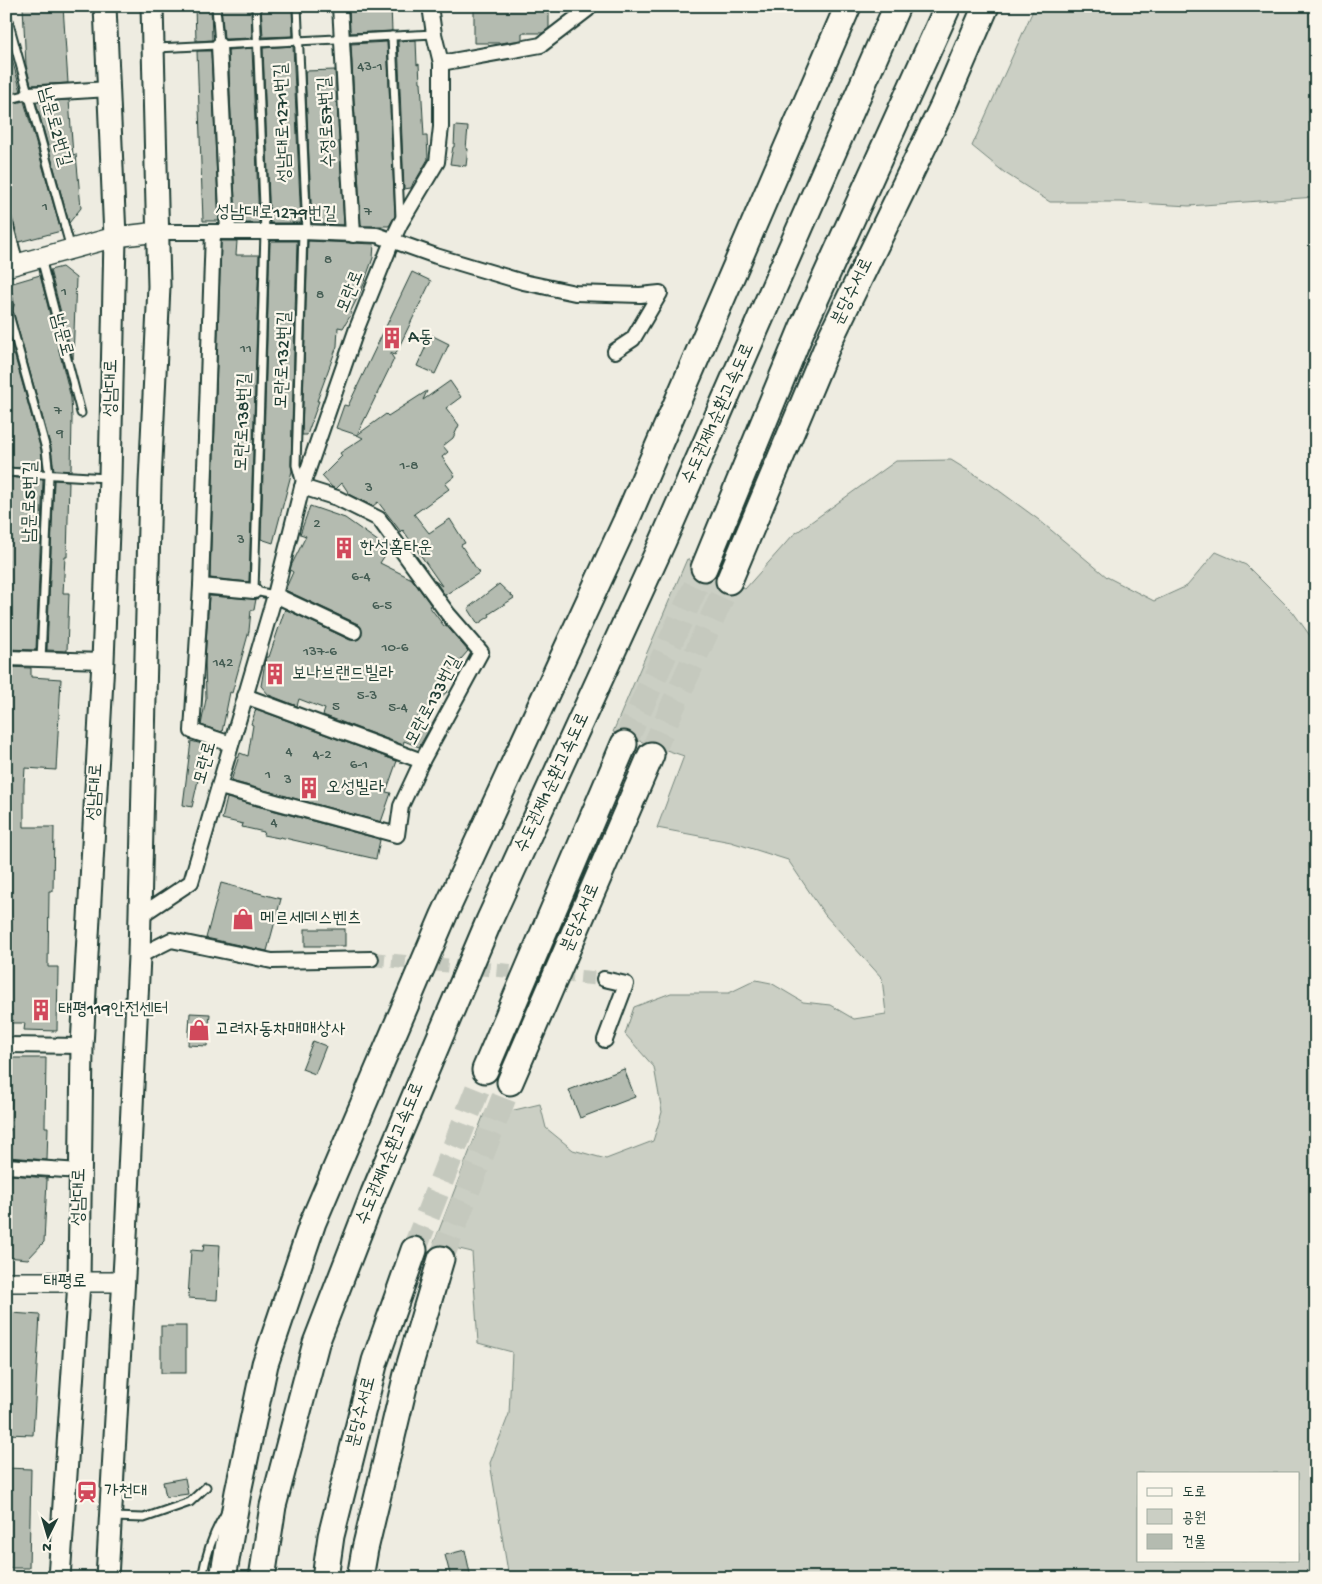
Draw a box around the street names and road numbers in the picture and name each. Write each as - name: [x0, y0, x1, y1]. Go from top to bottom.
- street label: 성남대로1271번길: [271, 62, 297, 183]
- street label: 수정로57번길: [315, 75, 341, 168]
- street label: 남문로2번길: [33, 85, 75, 169]
- street label: 성남대로1279번길: [215, 202, 337, 226]
- street label: 분당수서로: [828, 255, 878, 329]
- street label: 모란로: [333, 268, 369, 316]
- street label: 모란로132번길: [272, 310, 296, 409]
- street label: 남문로: [45, 311, 77, 359]
- street label: 수도권제1순환고속도로: [678, 340, 760, 488]
- street label: 성남대로: [101, 359, 123, 417]
- street label: 모란로138번길: [232, 372, 256, 472]
- street label: 남문로5번길: [20, 460, 42, 543]
- street label: 모란로133번길: [402, 652, 467, 749]
- street label: 수도권제1순환고속도로: [511, 710, 595, 856]
- street label: 모란로: [190, 739, 222, 787]
- street label: 성남대로: [84, 763, 108, 821]
- street label: 분당수서로: [557, 881, 605, 955]
- street label: 수도권제1순환고속도로: [353, 1080, 429, 1228]
- street label: 성남대로: [69, 1168, 91, 1226]
- street label: 태평로: [43, 1272, 87, 1293]
- street label: 분당수서로: [343, 1374, 381, 1450]

